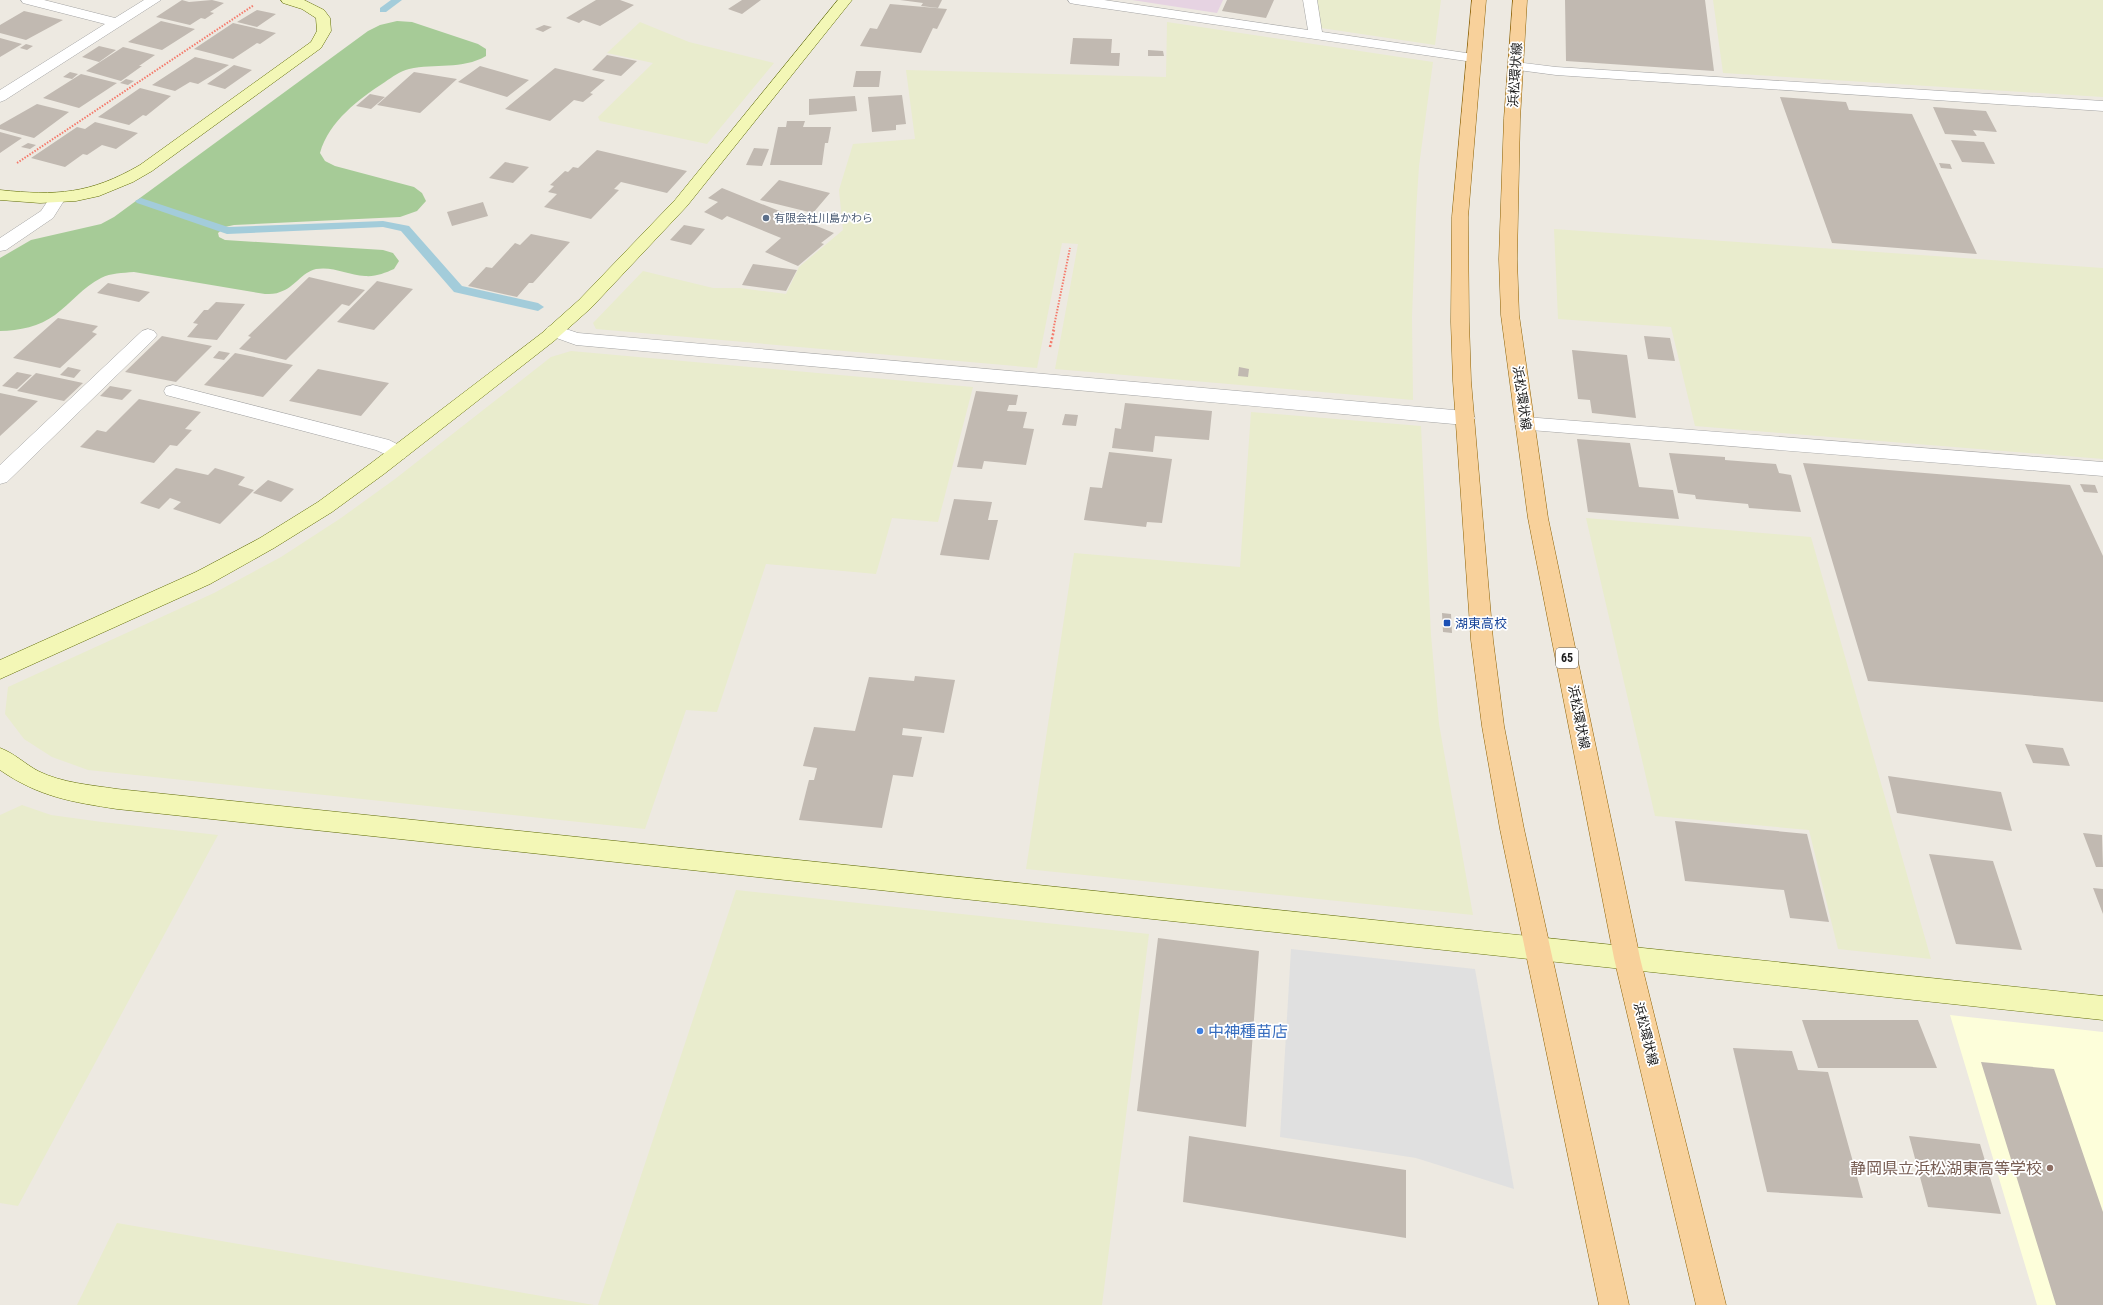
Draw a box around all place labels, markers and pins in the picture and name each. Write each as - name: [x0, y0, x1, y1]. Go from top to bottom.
- place label: 有限会社川島かわら: [774, 212, 873, 225]
- marker: 有限会社川島かわら: [761, 213, 771, 223]
- place label: 湖東高校: [1455, 616, 1507, 631]
- marker: 湖東高校: [1442, 618, 1452, 628]
- place label: 中神種苗店: [1208, 1022, 1288, 1041]
- marker: 中神種苗店: [1195, 1026, 1205, 1036]
- place label: 静岡県立浜松湖東高等学校: [1850, 1159, 2042, 1178]
- marker: 静岡県立浜松湖東高等学校: [2045, 1163, 2055, 1173]

